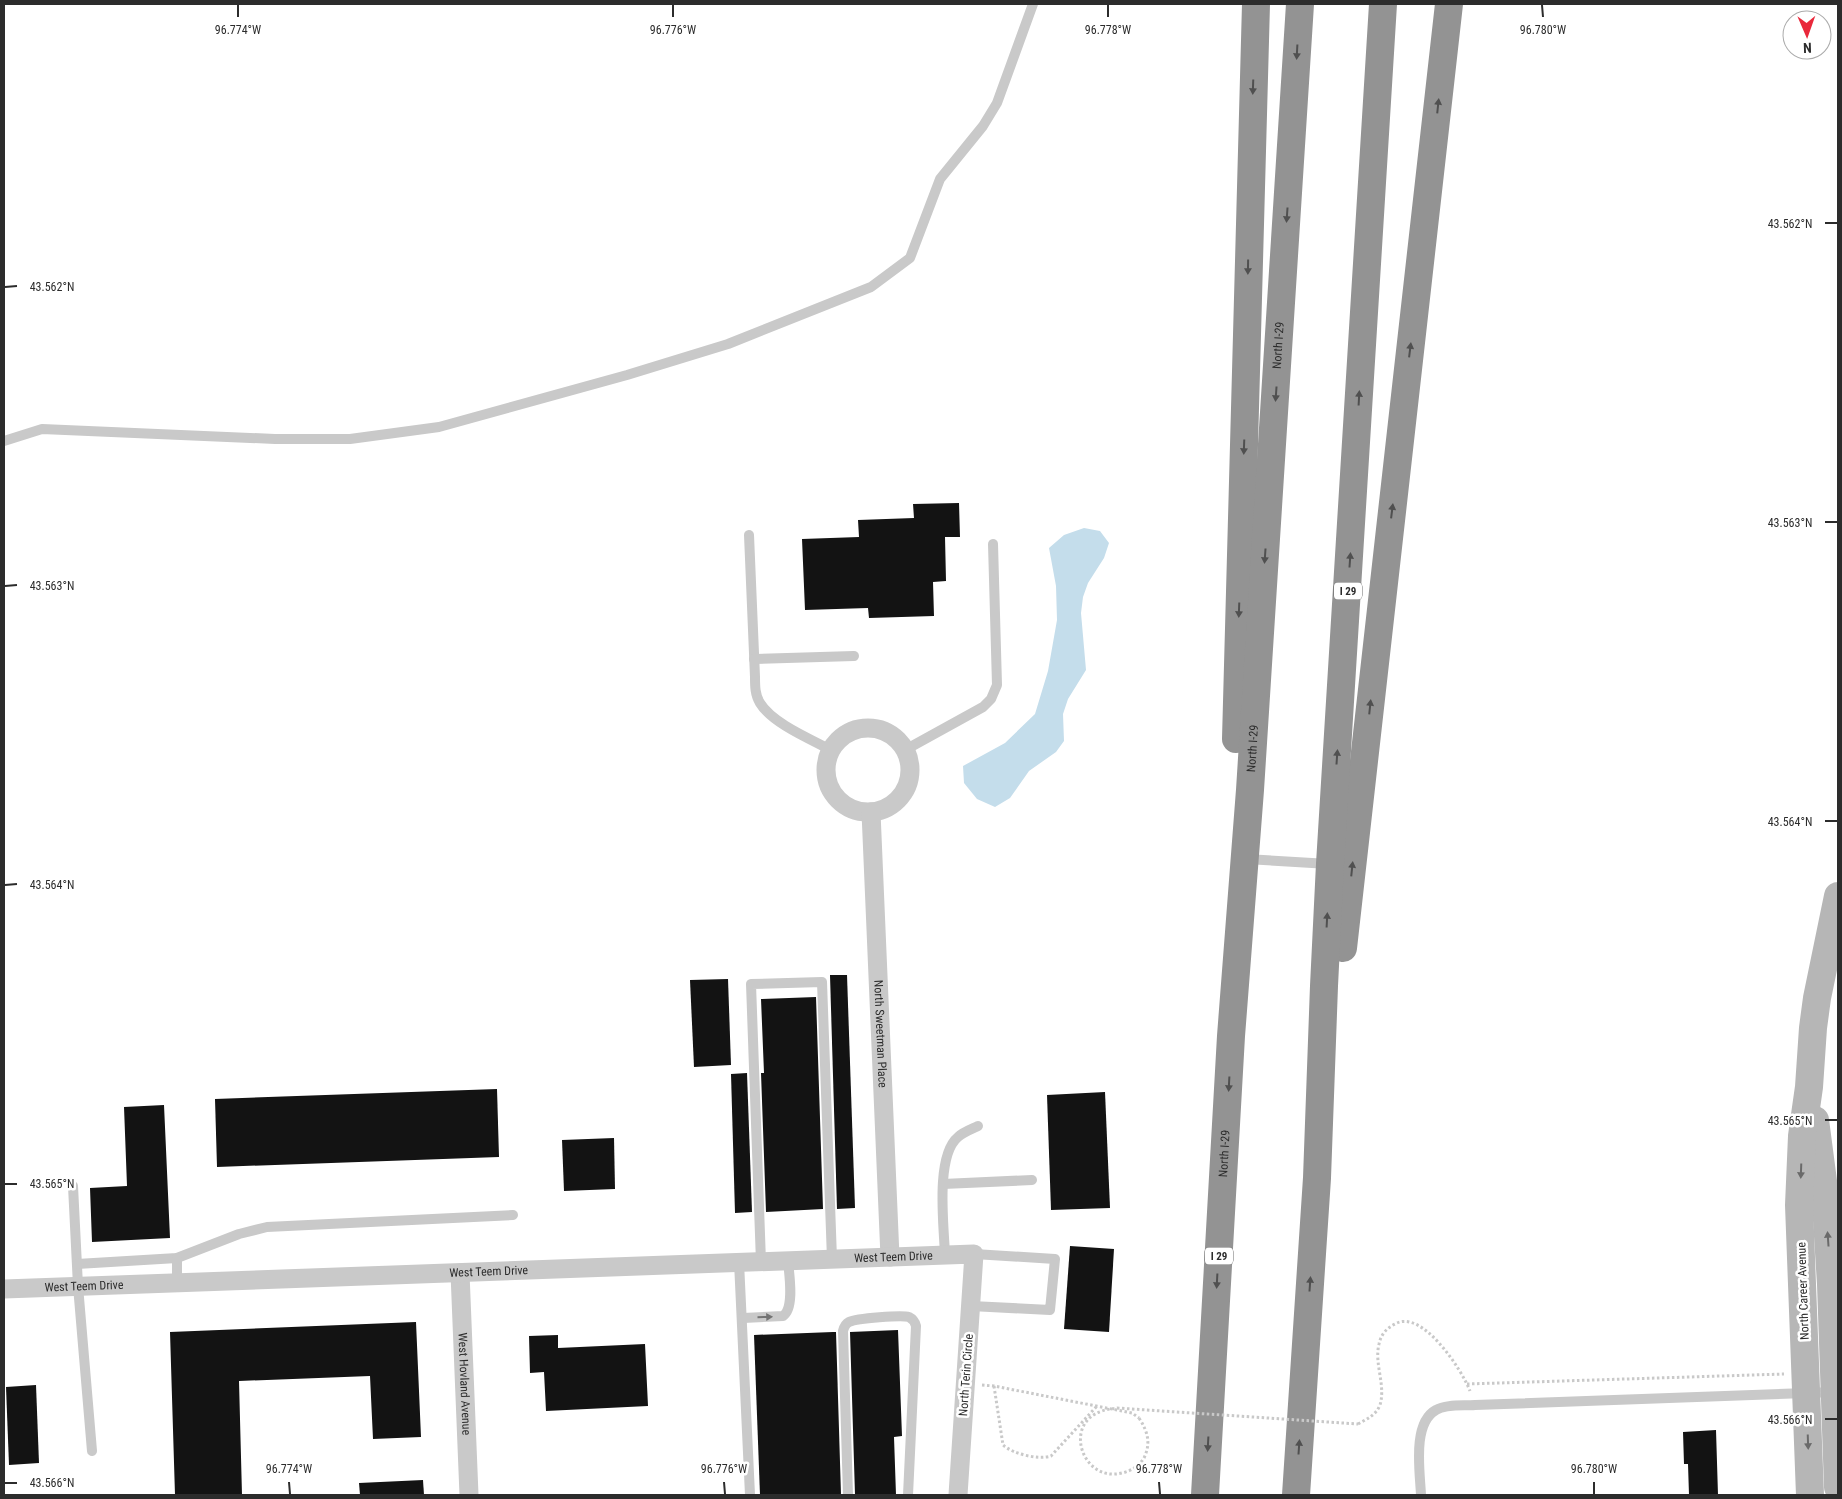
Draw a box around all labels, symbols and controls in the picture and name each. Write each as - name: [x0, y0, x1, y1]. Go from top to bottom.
- north arrow: [1782, 10, 1832, 60]
- text: 96.774°W: [215, 23, 261, 37]
- text: 96.776°W: [650, 23, 696, 37]
- text: 96.778°W: [1085, 23, 1131, 37]
- text: 96.780°W: [1520, 23, 1566, 37]
- text: N: [1803, 40, 1812, 56]
- one-way arrow: [1293, 45, 1301, 61]
- one-way arrow: [1249, 80, 1257, 96]
- one-way arrow: [1434, 98, 1442, 114]
- one-way arrow: [1282, 207, 1290, 223]
- text: 43.562°N: [1768, 217, 1812, 231]
- one-way arrow: [1244, 260, 1252, 276]
- text: 43.562°N: [30, 280, 74, 294]
- street label: North I-29: [1270, 321, 1287, 369]
- one-way arrow: [1406, 341, 1414, 357]
- one-way arrow: [1271, 387, 1279, 403]
- one-way arrow: [1356, 390, 1364, 406]
- one-way arrow: [1240, 440, 1248, 456]
- one-way arrow: [1388, 503, 1396, 519]
- text: 43.563°N: [1768, 516, 1812, 530]
- one-way arrow: [1261, 549, 1269, 565]
- one-way arrow: [1346, 552, 1354, 568]
- text: 43.563°N: [30, 579, 74, 593]
- road number: I 29: [1334, 582, 1362, 600]
- one-way arrow: [1235, 602, 1243, 618]
- one-way arrow: [1366, 699, 1374, 715]
- street label: North I-29: [1244, 724, 1261, 773]
- one-way arrow: [1334, 749, 1342, 765]
- text: 43.564°N: [1768, 815, 1812, 829]
- one-way arrow: [1348, 861, 1356, 877]
- text: 43.564°N: [30, 878, 74, 892]
- one-way arrow: [1324, 911, 1332, 927]
- street label: North Sweetman Place: [871, 979, 890, 1088]
- one-way arrow: [1224, 1077, 1232, 1093]
- text: 43.565°N: [1768, 1114, 1812, 1128]
- street label: North I-29: [1216, 1129, 1233, 1178]
- one-way arrow: [1796, 1163, 1804, 1179]
- text: 43.565°N: [30, 1177, 74, 1191]
- one-way arrow: [1824, 1230, 1832, 1246]
- street label: North Career Avenue: [1794, 1242, 1812, 1340]
- street label: West Teem Drive: [854, 1248, 933, 1265]
- road number: I 29: [1205, 1248, 1233, 1264]
- street label: West Teem Drive: [449, 1263, 529, 1280]
- one-way arrow: [1213, 1274, 1221, 1290]
- one-way arrow: [1307, 1276, 1315, 1292]
- street label: West Teem Drive: [44, 1278, 124, 1295]
- one-way arrow: [757, 1312, 773, 1320]
- street label: West Hovland Avenue: [455, 1332, 474, 1436]
- street label: North Terin Circle: [956, 1333, 976, 1417]
- text: 43.566°N: [1768, 1413, 1812, 1427]
- one-way arrow: [1804, 1434, 1812, 1450]
- one-way arrow: [1204, 1436, 1212, 1452]
- one-way arrow: [1296, 1438, 1304, 1454]
- text: 96.774°W: [266, 1462, 312, 1476]
- text: 96.776°W: [701, 1462, 747, 1476]
- text: 96.778°W: [1136, 1462, 1182, 1476]
- text: 96.780°W: [1571, 1462, 1617, 1476]
- text: 43.566°N: [30, 1476, 74, 1490]

